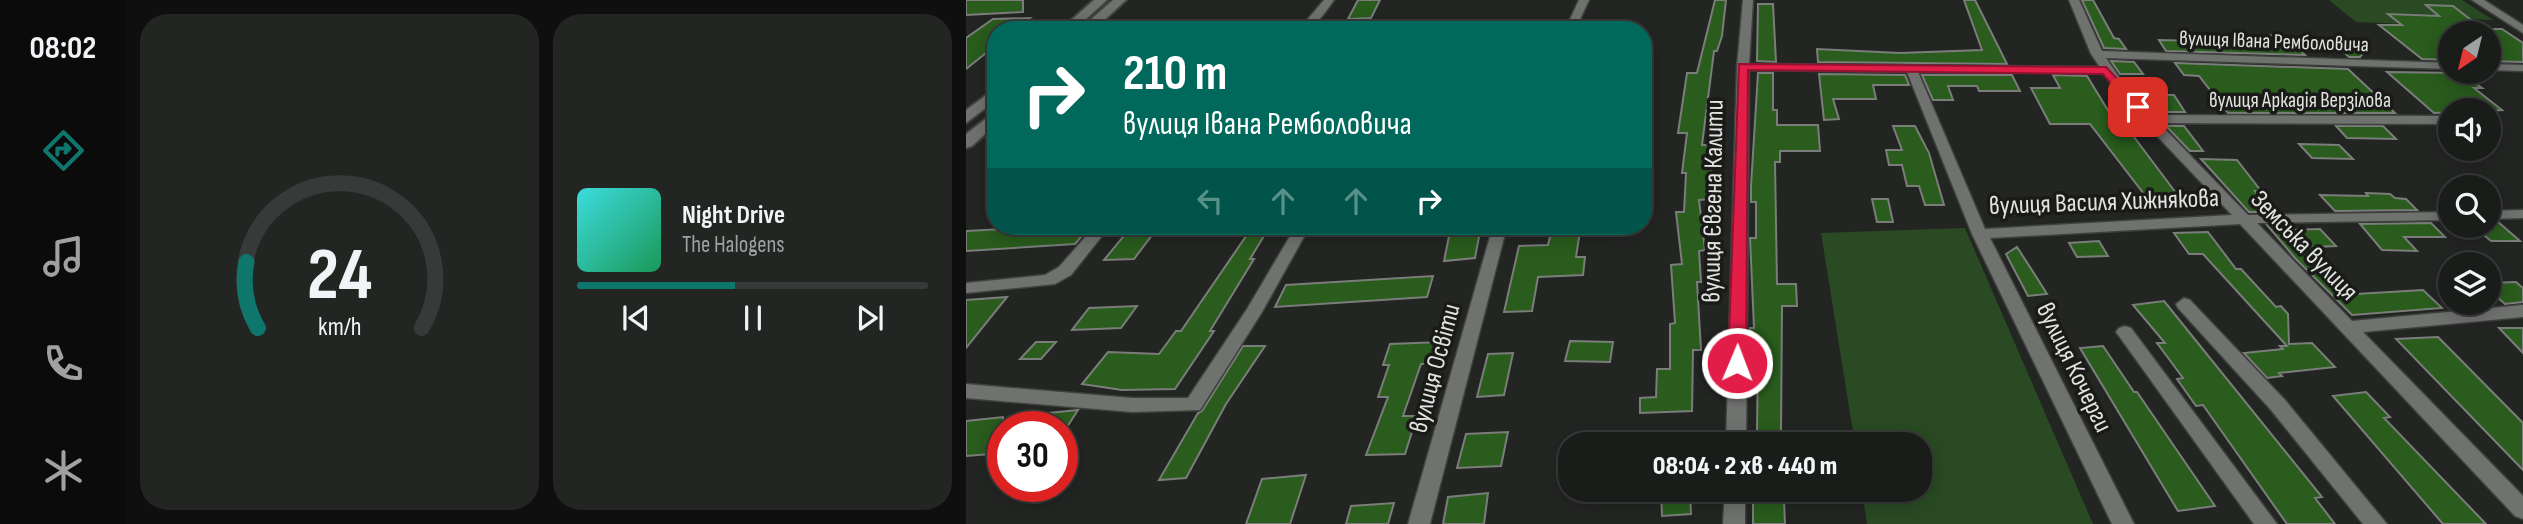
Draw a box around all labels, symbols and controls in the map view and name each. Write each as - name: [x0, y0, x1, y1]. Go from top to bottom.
- north arrow: [2438, 21, 2501, 84]
- map controls: [2438, 21, 2501, 315]
- street label: вулиця Івана Ремболовича: [2179, 26, 2369, 57]
- text: 08:02: [30, 29, 96, 68]
- text: 210 m: [1123, 45, 1227, 104]
- icon: right: [1008, 49, 1099, 140]
- pin: [2108, 77, 2168, 137]
- icon: arrive: [2119, 88, 2157, 126]
- street label: вулиця Аркадія Верзілова: [2209, 88, 2391, 113]
- button: sound: [2438, 98, 2501, 161]
- street label: вулиця Євгена Калити: [1696, 99, 1731, 303]
- text: вулиця Івана Ремболовича: [1123, 105, 1412, 144]
- icon: directions: [39, 126, 88, 175]
- button: search: [2438, 175, 2501, 238]
- icon: left: [1191, 182, 1229, 220]
- icon: ahead: [1264, 182, 1302, 220]
- icon: ahead: [1337, 182, 1375, 220]
- icon: right: [1410, 182, 1448, 220]
- street label: вулиця Василя Хижнякова: [1988, 183, 2220, 222]
- street label: Земська вулиця: [2244, 185, 2364, 307]
- text: Night Drive: [682, 200, 785, 231]
- text: The Halogens: [682, 231, 785, 259]
- icon: music: [39, 232, 88, 281]
- text: 24: [307, 232, 372, 320]
- button: layers: [2438, 252, 2501, 315]
- street label: вулиця Кочерги: [2029, 298, 2118, 437]
- icon: previous: [617, 299, 655, 337]
- icon: pause: [734, 299, 772, 337]
- icon: next: [851, 299, 889, 337]
- street label: вулиця Освіти: [1403, 300, 1468, 436]
- text: km/h: [318, 312, 361, 343]
- position arrow: [1700, 326, 1774, 400]
- icon: phone: [39, 339, 88, 388]
- speed limit sign: 30: [987, 411, 1078, 502]
- icon: climate: [39, 446, 88, 495]
- text: 08:04 · 2 хв · 440 m: [1653, 451, 1837, 482]

